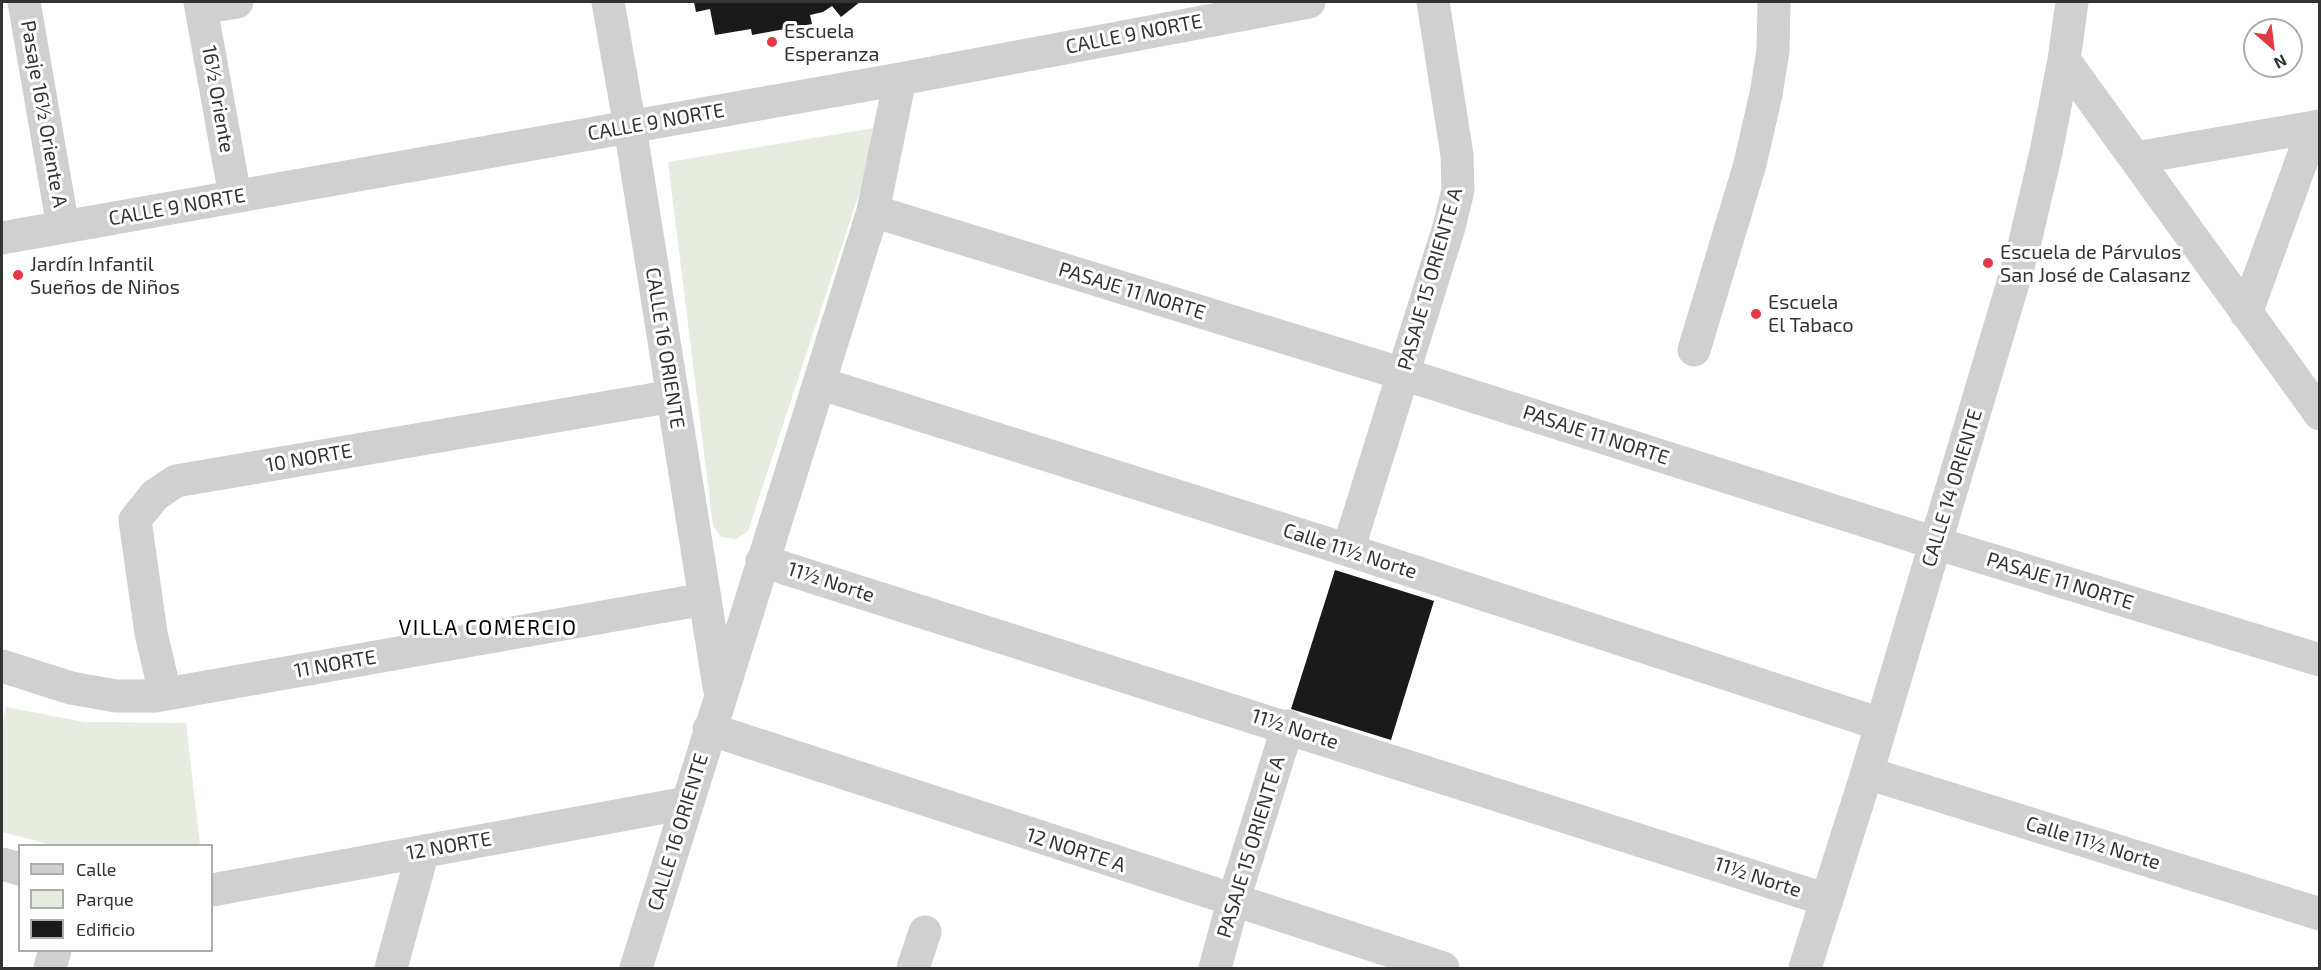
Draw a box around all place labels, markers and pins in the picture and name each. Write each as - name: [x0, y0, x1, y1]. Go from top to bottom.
- place label: Escuela Esperanza: [784, 19, 879, 66]
- marker: Escuela Esperanza: [765, 35, 779, 49]
- place label: Escuela de Párvulos San José de Calasanz: [2000, 240, 2191, 287]
- place label: Jardín Infantil Sueños de Niños: [30, 252, 180, 299]
- marker: Escuela de Párvulos San José de Calasanz: [1981, 256, 1995, 270]
- marker: Jardín Infantil Sueños de Niños: [11, 268, 25, 282]
- place label: Escuela El Tabaco: [1768, 290, 1854, 337]
- marker: Escuela El Tabaco: [1749, 307, 1763, 321]

